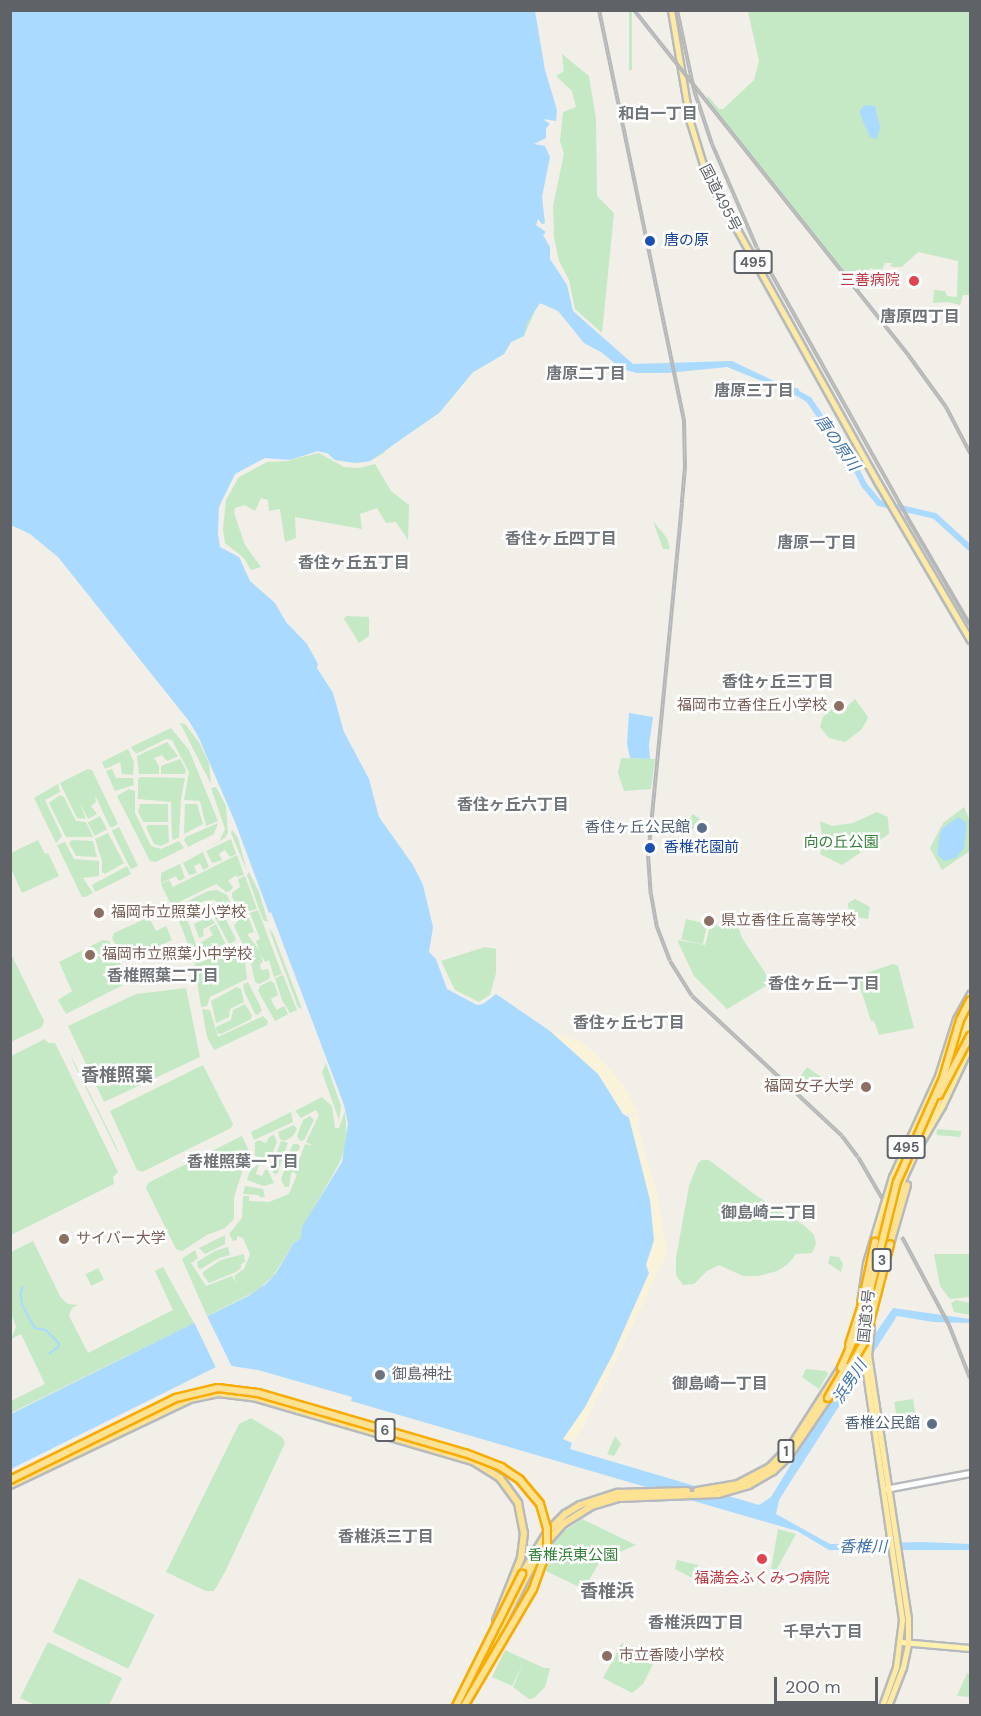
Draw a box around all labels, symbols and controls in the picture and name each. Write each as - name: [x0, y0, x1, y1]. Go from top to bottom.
- district label: 和白一丁目: [618, 104, 698, 124]
- street label: 国道495号: [695, 162, 745, 234]
- marker: 唐の原: [641, 232, 659, 250]
- place label: 唐の原: [664, 232, 709, 250]
- road number: 495: [734, 251, 772, 273]
- place label: 三善病院: [840, 272, 900, 290]
- marker: 三善病院: [905, 272, 923, 290]
- district label: 唐原四丁目: [880, 307, 960, 327]
- district label: 唐原二丁目: [546, 364, 626, 384]
- district label: 唐原三丁目: [714, 381, 794, 401]
- water label: 唐の原川: [811, 411, 863, 475]
- district label: 香住ヶ丘四丁目: [505, 529, 617, 549]
- district label: 唐原一丁目: [777, 533, 857, 553]
- district label: 香住ヶ丘五丁目: [298, 553, 410, 573]
- district label: 香住ヶ丘三丁目: [722, 672, 834, 692]
- place label: 福岡市立香住丘小学校: [677, 697, 827, 715]
- marker: 福岡市立香住丘小学校: [832, 699, 846, 713]
- district label: 香住ヶ丘六丁目: [457, 795, 569, 815]
- place label: 香住ヶ丘公民館: [585, 819, 690, 837]
- marker: 香住ヶ丘公民館: [695, 821, 709, 835]
- park label: 向の丘公園: [804, 834, 878, 852]
- marker: 香椎花園前: [641, 839, 659, 857]
- place label: 香椎花園前: [664, 839, 739, 857]
- place label: 福岡市立照葉小学校: [111, 904, 246, 922]
- marker: 福岡市立照葉小学校: [92, 906, 106, 920]
- place label: 県立香住丘高等学校: [721, 912, 856, 930]
- marker: 県立香住丘高等学校: [702, 914, 716, 928]
- place label: 福岡市立照葉小中学校: [102, 946, 252, 964]
- marker: 福岡市立照葉小中学校: [83, 948, 97, 962]
- district label: 香椎照葉二丁目: [107, 966, 219, 986]
- district label: 香住ヶ丘一丁目: [768, 974, 880, 994]
- district label: 香住ヶ丘七丁目: [573, 1013, 685, 1033]
- district label: 香椎照葉: [81, 1064, 153, 1086]
- place label: 福岡女子大学: [764, 1078, 854, 1096]
- marker: 福岡女子大学: [859, 1080, 873, 1094]
- road number: 495: [886, 1136, 926, 1158]
- district label: 香椎照葉一丁目: [187, 1152, 299, 1172]
- district label: 御島崎二丁目: [721, 1203, 817, 1223]
- place label: サイバー大学: [76, 1230, 166, 1248]
- marker: サイバー大学: [57, 1232, 71, 1246]
- road number: 3: [872, 1249, 892, 1271]
- street label: 国道3号: [855, 1288, 879, 1344]
- water label: 浜男川: [829, 1357, 871, 1407]
- place label: 御島神社: [392, 1366, 452, 1384]
- marker: 御島神社: [373, 1368, 387, 1382]
- district label: 御島崎一丁目: [672, 1374, 768, 1394]
- place label: 香椎公民館: [845, 1415, 920, 1433]
- marker: 香椎公民館: [925, 1417, 939, 1431]
- road number: 6: [374, 1419, 396, 1441]
- road number: 1: [777, 1440, 795, 1462]
- district label: 香椎浜三丁目: [338, 1527, 434, 1547]
- water label: 香椎川: [839, 1537, 887, 1557]
- park label: 香椎浜東公園: [528, 1547, 618, 1565]
- marker: 福満会ふくみつ病院: [753, 1550, 771, 1568]
- place label: 福満会ふくみつ病院: [695, 1570, 829, 1588]
- district label: 香椎浜: [580, 1580, 634, 1602]
- district label: 香椎浜四丁目: [648, 1613, 744, 1633]
- district label: 千早六丁目: [783, 1622, 863, 1642]
- place label: 市立香陵小学校: [619, 1647, 724, 1665]
- marker: 市立香陵小学校: [600, 1649, 614, 1663]
- scale bar: [777, 1665, 880, 1703]
- text: 200 m: [785, 1675, 841, 1699]

